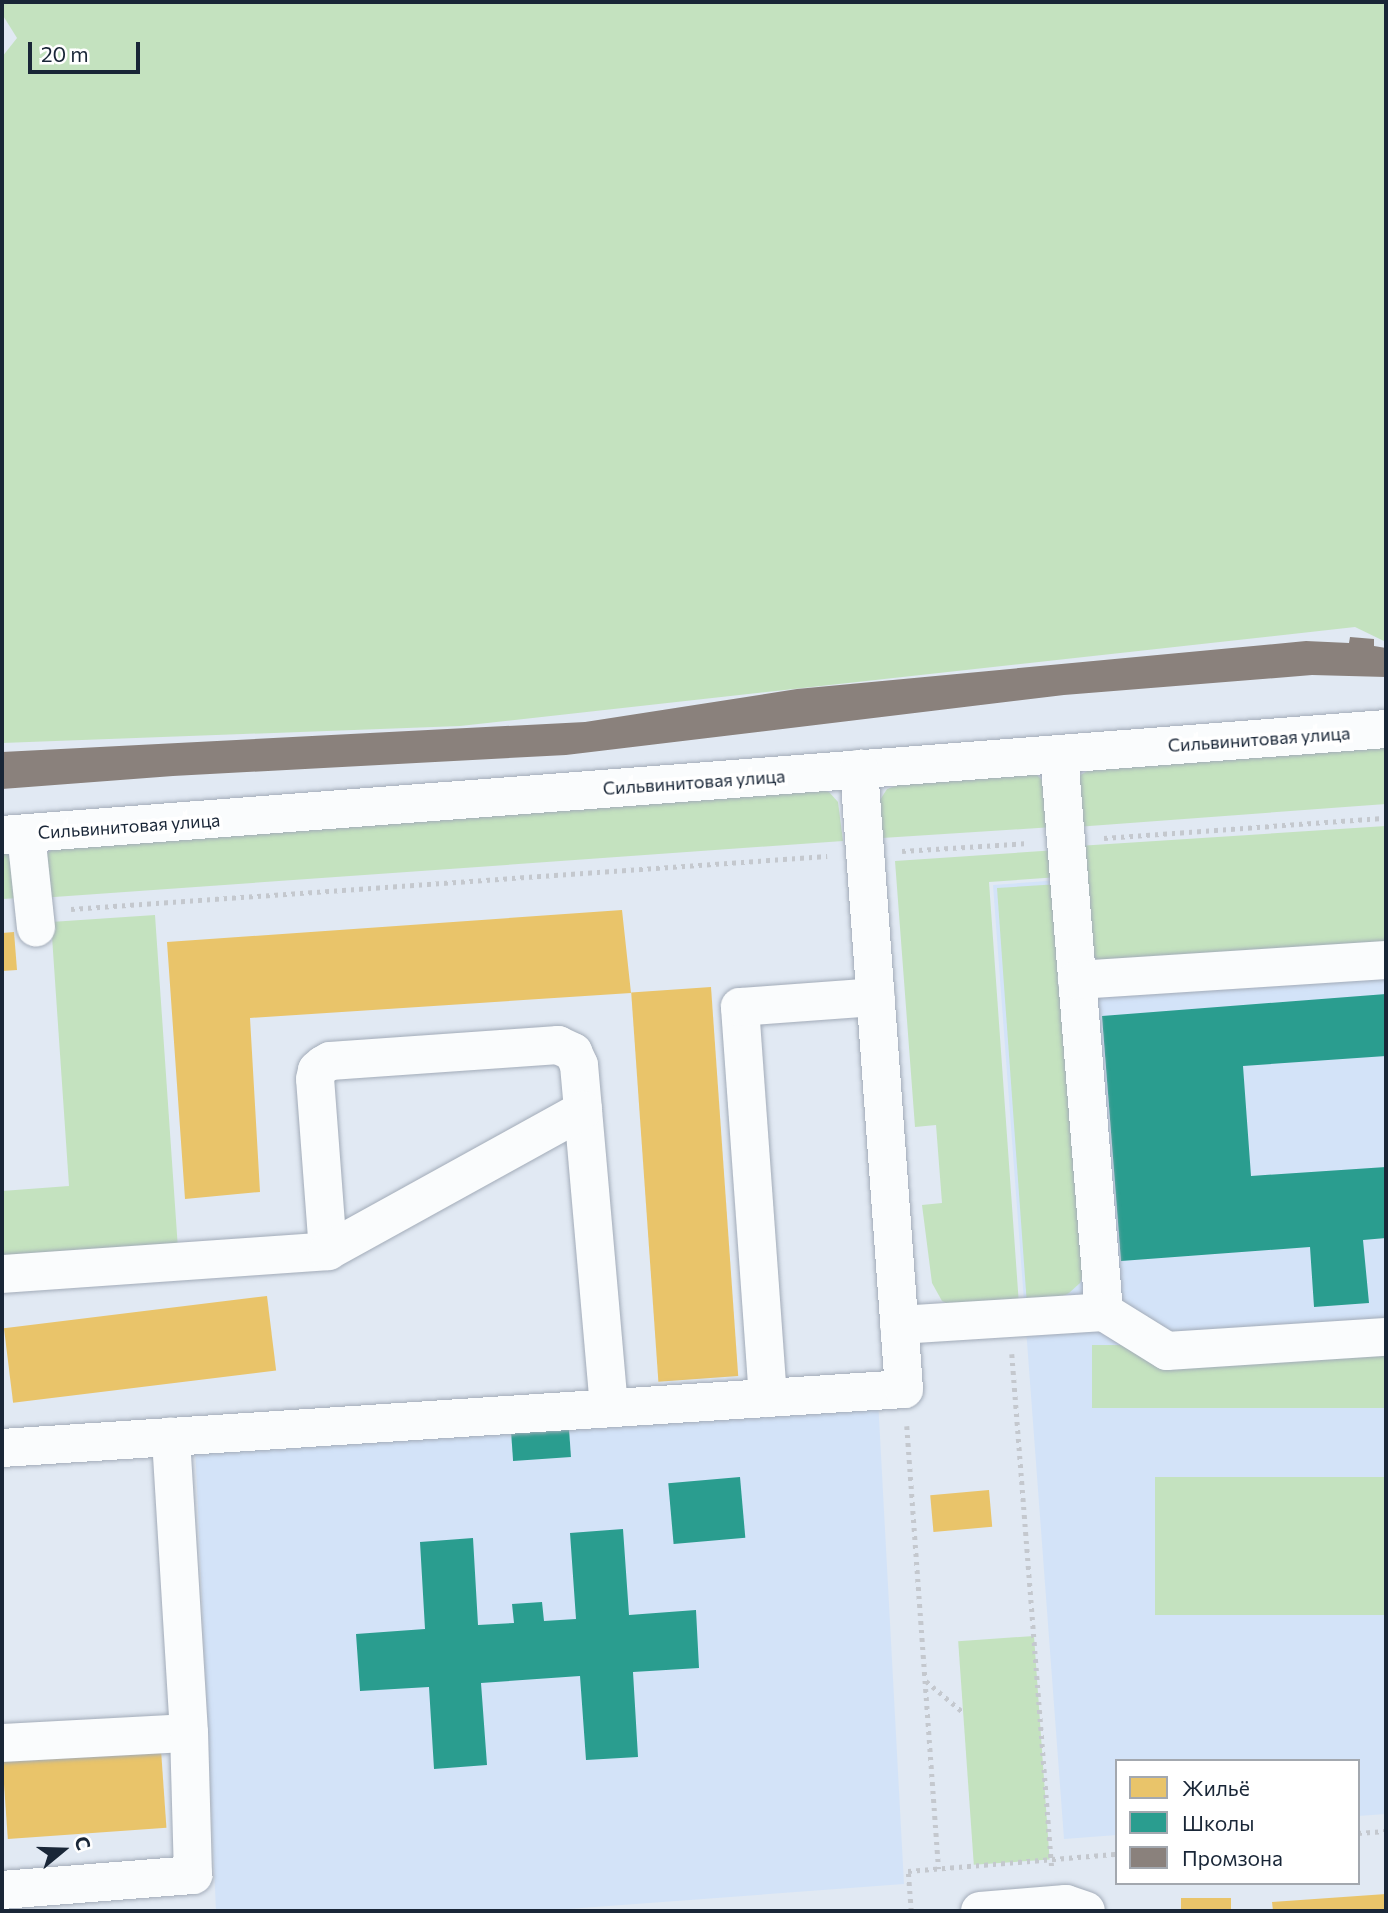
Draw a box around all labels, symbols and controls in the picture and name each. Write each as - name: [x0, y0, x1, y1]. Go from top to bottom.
- scale bar: [32, 28, 144, 72]
- text: 20 m: [41, 41, 89, 66]
- street label: Сильвинитовая улица: [1167, 722, 1351, 756]
- street label: Сильвинитовая улица: [602, 765, 786, 799]
- street label: Сильвинитовая улица: [37, 809, 221, 843]
- legend: [1115, 1759, 1360, 1885]
- text: Жильё: [1182, 1775, 1250, 1800]
- text: Школы: [1182, 1810, 1254, 1835]
- north arrow: [28, 1815, 98, 1885]
- text: С: [70, 1833, 96, 1853]
- text: Промзона: [1182, 1845, 1283, 1870]

